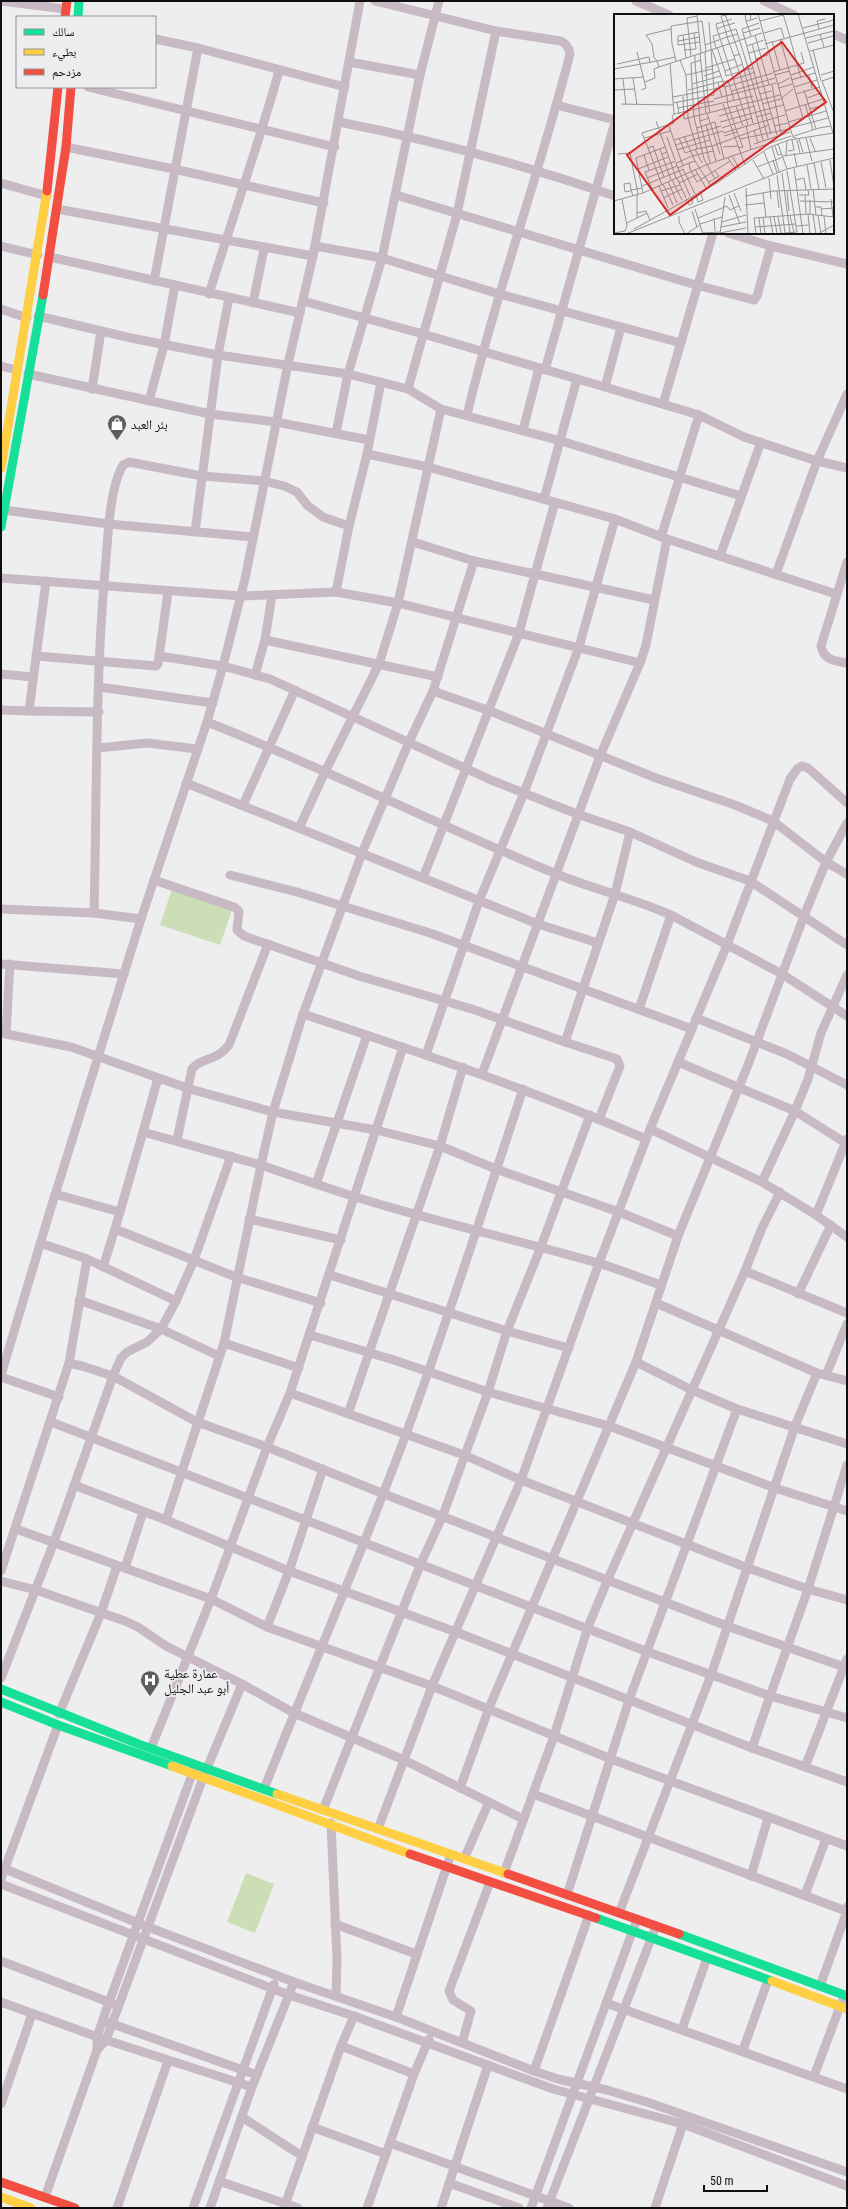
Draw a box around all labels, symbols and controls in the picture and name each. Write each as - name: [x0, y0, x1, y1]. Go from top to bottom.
- inset map: [614, 14, 834, 234]
- legend: [16, 16, 156, 88]
- text: سالك: [52, 25, 74, 39]
- text: بطيء: [52, 45, 76, 62]
- text: مزدحم: [52, 65, 81, 80]
- shop icon: بئر العبد: [106, 413, 128, 441]
- place label: بئر العبد: [131, 417, 168, 433]
- place label: عمارة عطية أبو عبد الجليل: [164, 1666, 229, 1697]
- hospital icon: عمارة عطية أبو عبد الجليل: [139, 1669, 161, 1697]
- scale bar: [704, 2167, 767, 2193]
- text: 50 m: [710, 2174, 734, 2188]

